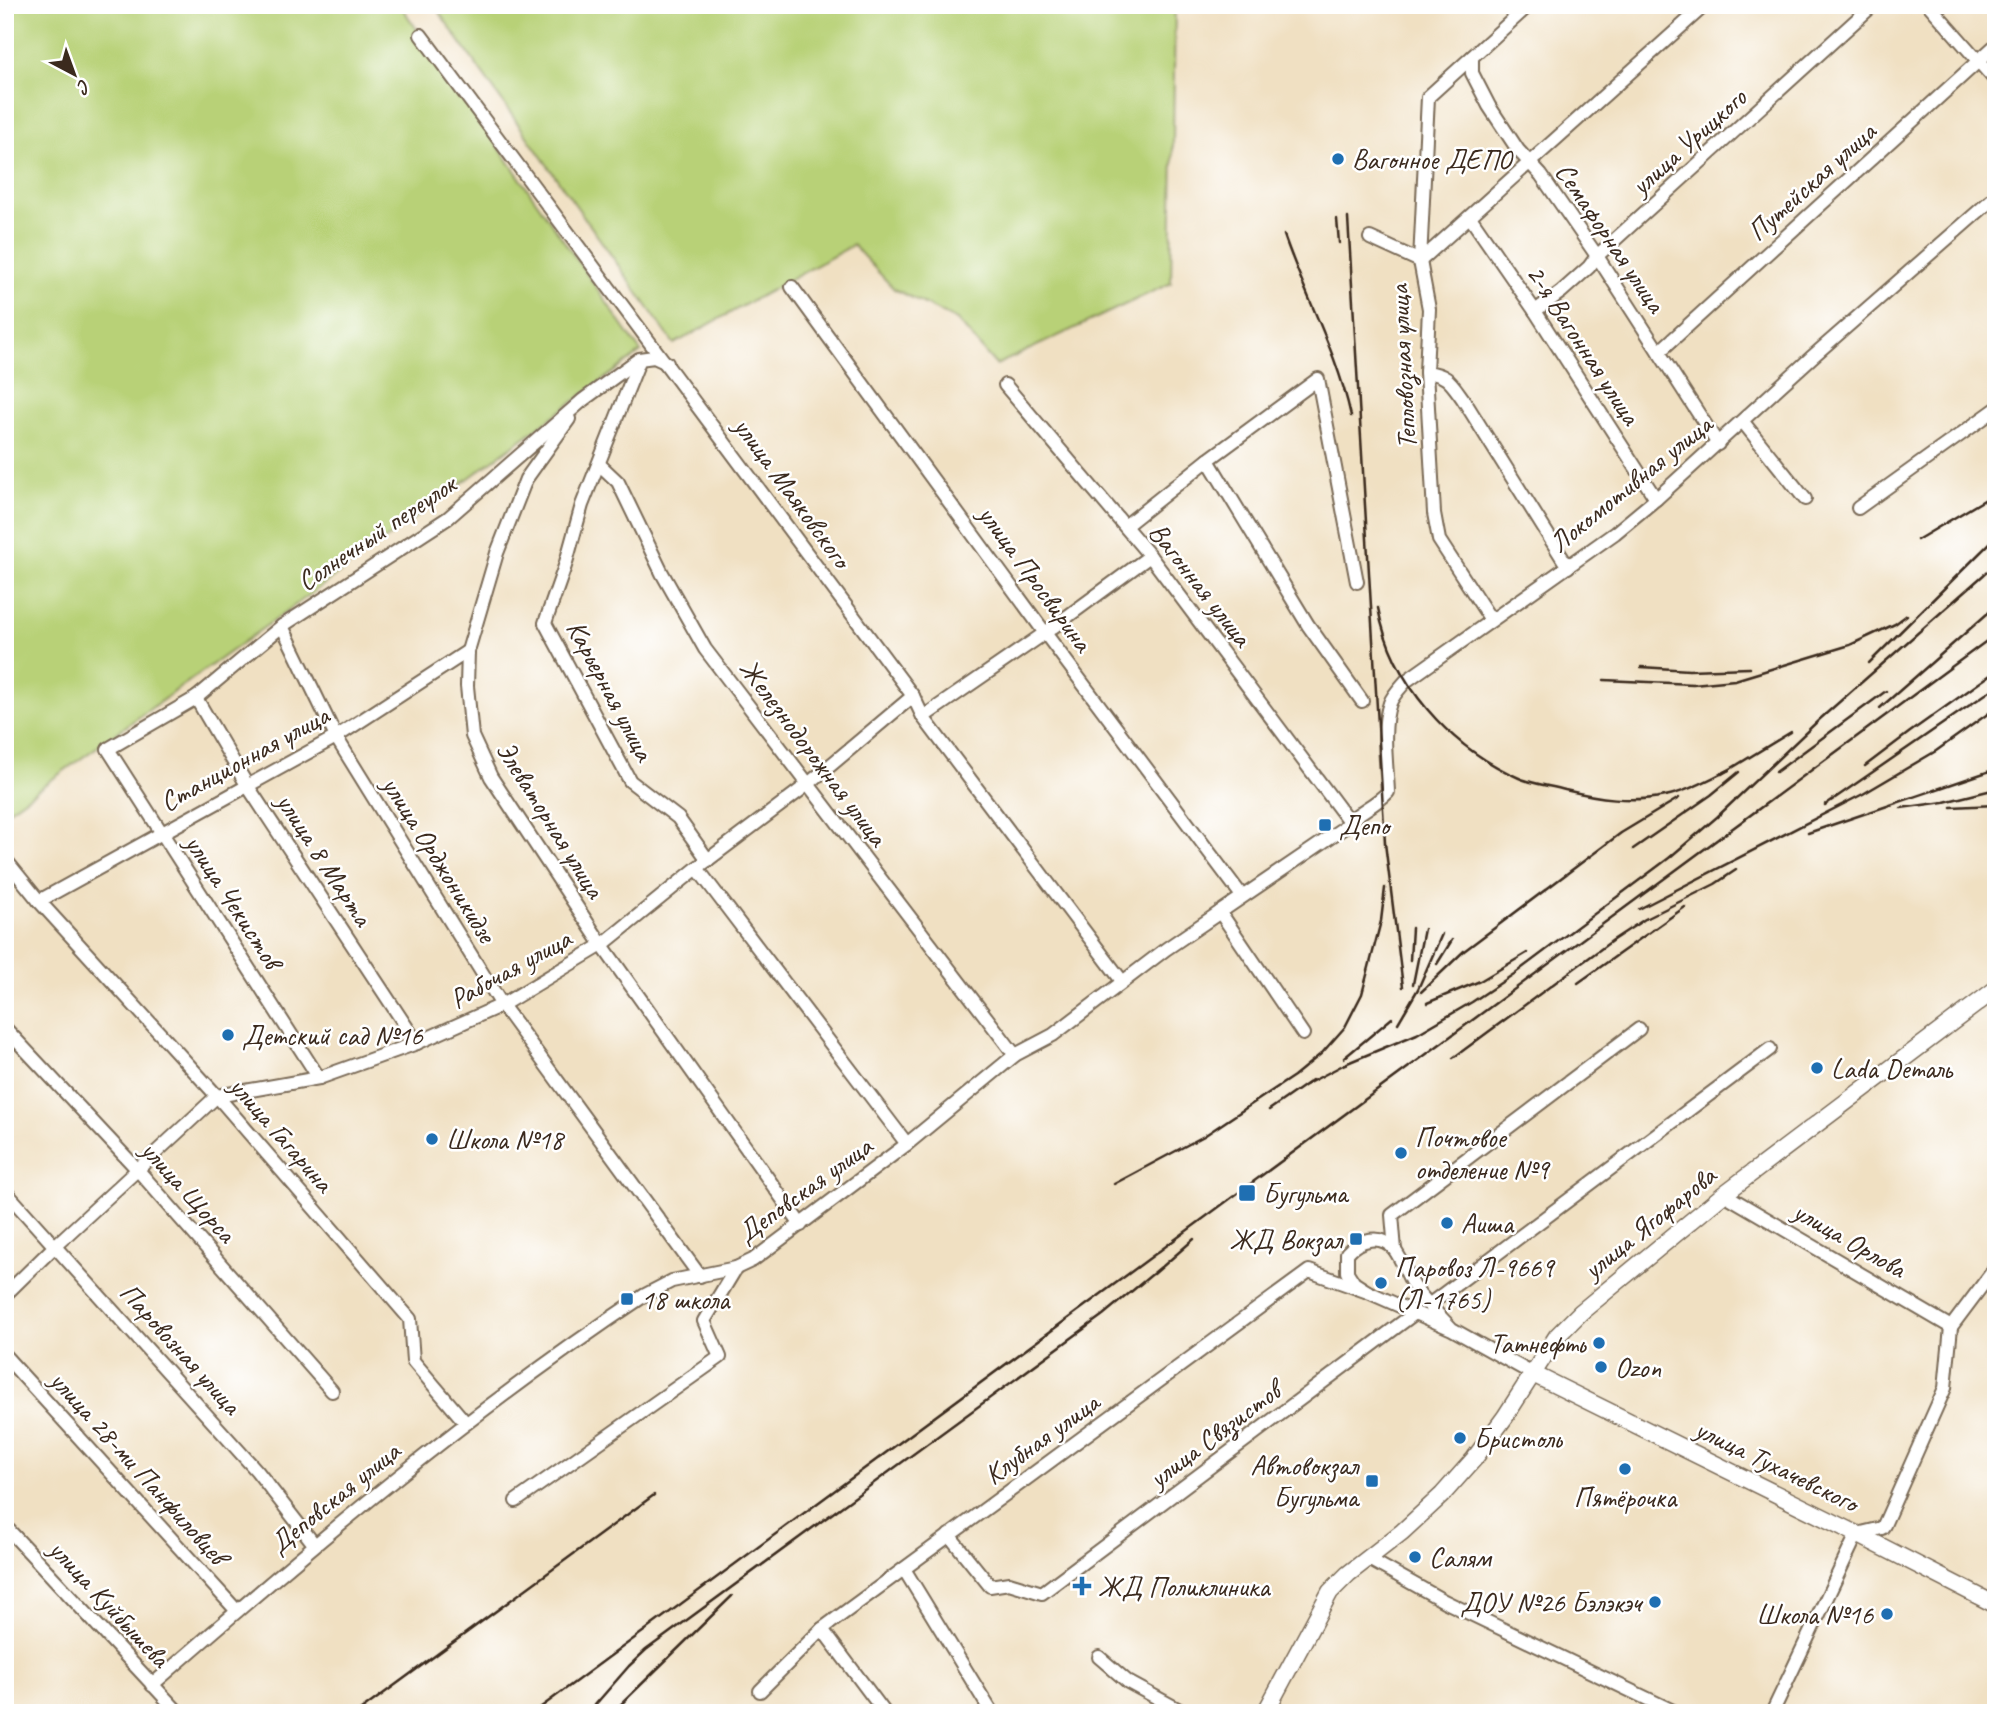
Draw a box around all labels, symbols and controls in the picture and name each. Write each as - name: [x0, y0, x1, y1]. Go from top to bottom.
- north arrow: [38, 38, 108, 108]
- text: С: [71, 74, 96, 100]
- street label: улица Урицкого: [1622, 79, 1755, 204]
- street label: Путейская улица: [1740, 113, 1884, 248]
- place label: Вагонное ДЕПО: [1352, 142, 1514, 177]
- marker: Вагонное ДЕПО: [1330, 151, 1346, 167]
- street label: Семафорная улица: [1548, 156, 1675, 320]
- street label: 2-я Вагонная улица: [1519, 257, 1649, 433]
- street label: Тепловозная улица: [1381, 282, 1425, 450]
- street label: Локомотивная улица: [1542, 405, 1721, 560]
- street label: улица Маяковского: [725, 408, 861, 577]
- street label: Солнечный переулок: [290, 465, 465, 598]
- street label: улица Просвирина: [970, 497, 1102, 660]
- street label: Вагонная улица: [1141, 515, 1261, 655]
- street label: Карьерная улица: [559, 614, 663, 768]
- street label: Железнодорожная улица: [732, 652, 896, 854]
- street label: Станционная улица: [154, 697, 336, 819]
- street label: Элеваторная улица: [488, 734, 614, 906]
- street label: улица Орджоникидзе: [374, 768, 506, 950]
- street label: улица 8 Марта: [268, 785, 381, 934]
- place label: Депо: [1339, 808, 1392, 843]
- marker: Депо: [1317, 817, 1333, 833]
- street label: улица Чекистов: [176, 826, 293, 979]
- street label: Рабочая улица: [443, 920, 579, 1016]
- place label: Детский сад №16: [242, 1018, 424, 1053]
- marker: Детский сад №16: [220, 1027, 236, 1043]
- place label: Lada Dеталь: [1831, 1051, 1954, 1086]
- marker: Lada Dеталь: [1809, 1060, 1825, 1076]
- street label: улица Гагарина: [221, 1068, 342, 1201]
- place label: Почтовое отделение №9: [1415, 1120, 1551, 1187]
- place label: Школа №18: [446, 1122, 565, 1157]
- street label: Деповская улица: [730, 1128, 880, 1250]
- street label: улица Щорса: [132, 1131, 245, 1251]
- marker: Школа №18: [424, 1131, 440, 1147]
- marker: Почтовое отделение №9: [1393, 1145, 1409, 1161]
- street label: улица Ягофарова: [1574, 1157, 1724, 1288]
- place label: Бугульма: [1263, 1176, 1350, 1211]
- marker: Бугульма: [1237, 1183, 1257, 1203]
- street label: улица Орлова: [1786, 1192, 1914, 1286]
- place label: Аиша: [1461, 1206, 1515, 1241]
- marker: Аиша: [1439, 1215, 1455, 1231]
- place label: ЖД Вокзал: [1229, 1222, 1344, 1257]
- marker: ЖД Вокзал: [1348, 1231, 1364, 1247]
- place label: Паровоз Л-9669 (Л-1765): [1395, 1250, 1556, 1317]
- street label: Паровозная улица: [112, 1275, 250, 1423]
- marker: Паровоз Л-9669 (Л-1765): [1373, 1275, 1389, 1291]
- place label: 18 школа: [641, 1282, 731, 1317]
- marker: 18 школа: [619, 1291, 635, 1307]
- place label: Татнефть: [1490, 1326, 1587, 1361]
- marker: Татнефть: [1591, 1335, 1607, 1351]
- place label: Ozon: [1615, 1350, 1661, 1385]
- marker: Ozon: [1593, 1359, 1609, 1375]
- street label: улица 28-ми Панфиловцев: [41, 1362, 239, 1576]
- street label: улица Связистов: [1140, 1370, 1293, 1497]
- street label: Клубная улица: [977, 1383, 1108, 1492]
- street label: улица Тухачевского: [1688, 1410, 1867, 1521]
- place label: Бристоль: [1474, 1421, 1564, 1456]
- marker: Бристоль: [1452, 1430, 1468, 1446]
- street label: Деповская улица: [262, 1433, 408, 1561]
- place label: Автовокзал Бугульма: [1251, 1448, 1361, 1515]
- marker: Пятёрочка: [1617, 1461, 1633, 1477]
- marker: Автовокзал Бугульма: [1364, 1473, 1380, 1489]
- place label: Пятёрочка: [1574, 1480, 1678, 1515]
- street label: улица Куйбышева: [40, 1531, 179, 1676]
- place label: Салям: [1429, 1540, 1493, 1575]
- marker: Салям: [1407, 1549, 1423, 1565]
- place label: ЖД Поликлиника: [1098, 1569, 1271, 1604]
- marker: ЖД Поликлиника: [1072, 1576, 1092, 1596]
- place label: ДОУ №26 Бэлэкэч: [1460, 1585, 1644, 1620]
- marker: ДОУ №26 Бэлэкэч: [1647, 1594, 1663, 1610]
- place label: Школа №16: [1756, 1597, 1874, 1632]
- marker: Школа №16: [1879, 1606, 1895, 1622]

